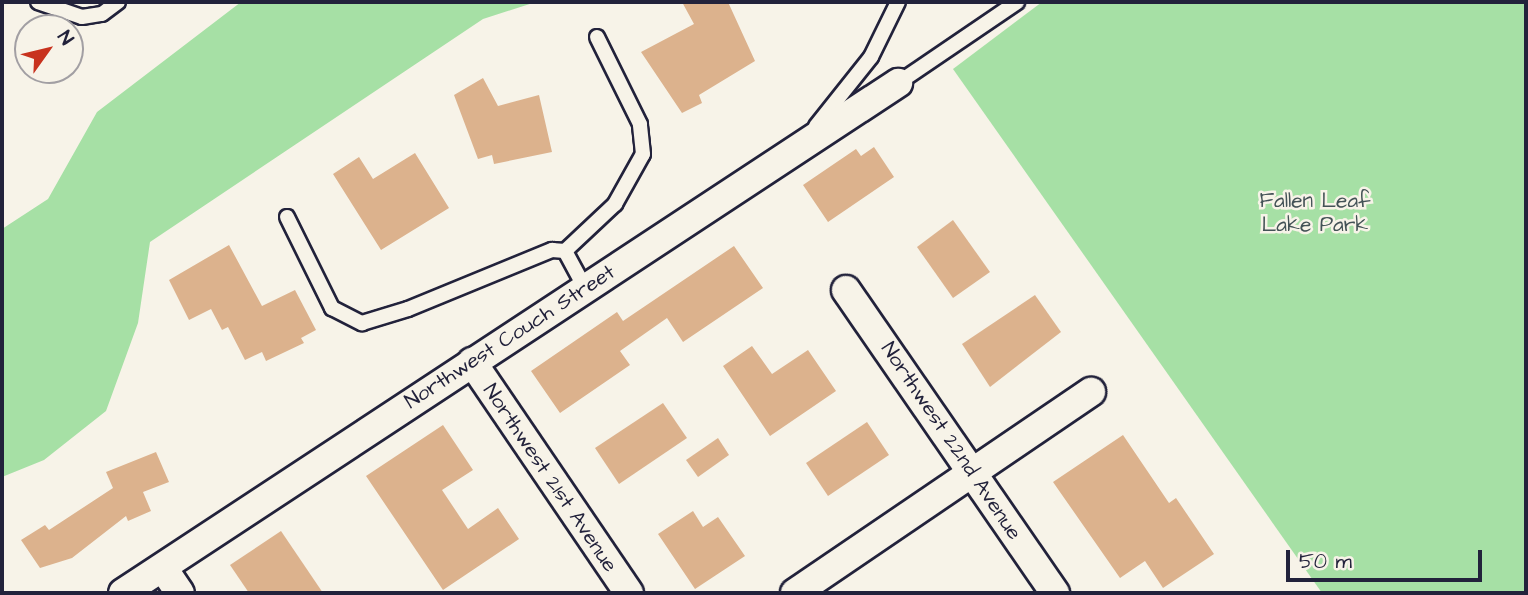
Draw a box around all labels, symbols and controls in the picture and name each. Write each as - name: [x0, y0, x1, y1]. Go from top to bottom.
- north arrow: [14, 14, 84, 84]
- text: N: [51, 26, 80, 51]
- park label: Fallen Leaf Lake Park: [1259, 188, 1371, 238]
- street label: Northwest Couch Street: [400, 260, 620, 414]
- street label: Northwest 22nd Avenue: [875, 337, 1027, 545]
- street label: Northwest 21st Avenue: [478, 379, 622, 577]
- scale bar: [1290, 536, 1486, 580]
- text: 50 m: [1299, 547, 1352, 576]

